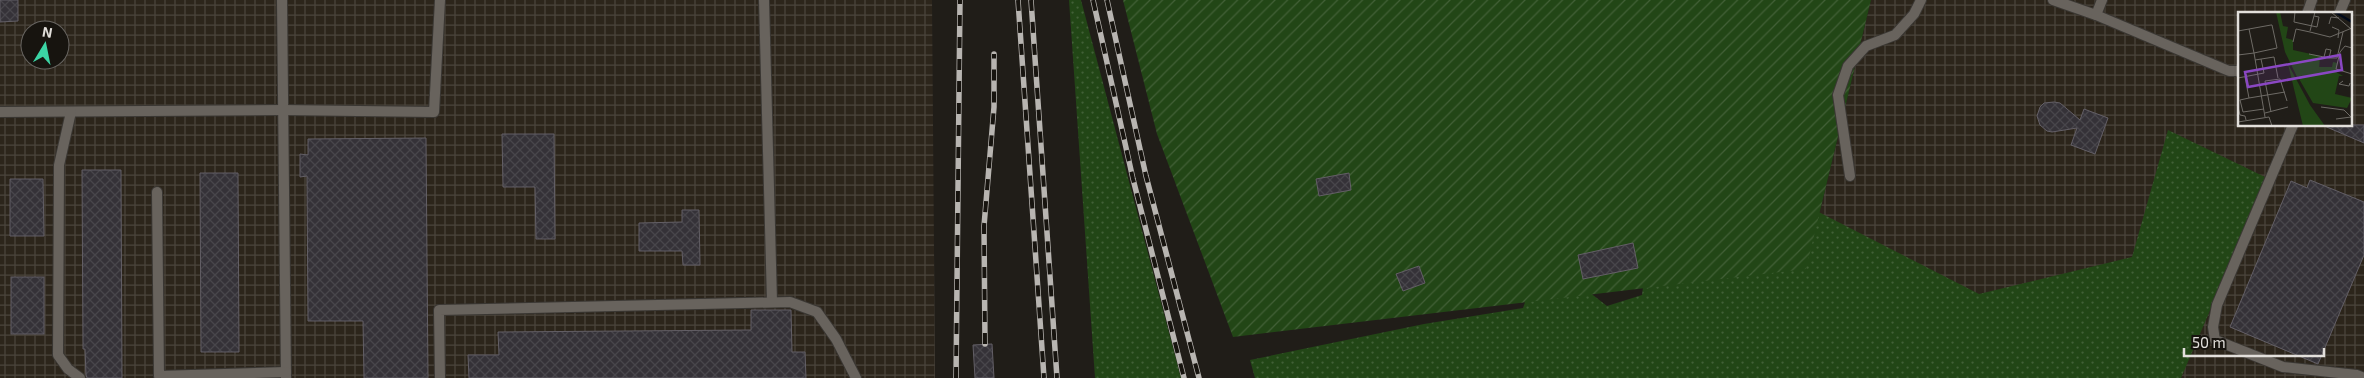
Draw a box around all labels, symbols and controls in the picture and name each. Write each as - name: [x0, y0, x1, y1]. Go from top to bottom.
- inset map: [2238, 12, 2352, 126]
- north arrow: [20, 20, 70, 70]
- text: N: [41, 22, 54, 41]
- scale bar: [2184, 326, 2324, 358]
- text: 50 m: [2192, 333, 2226, 351]

